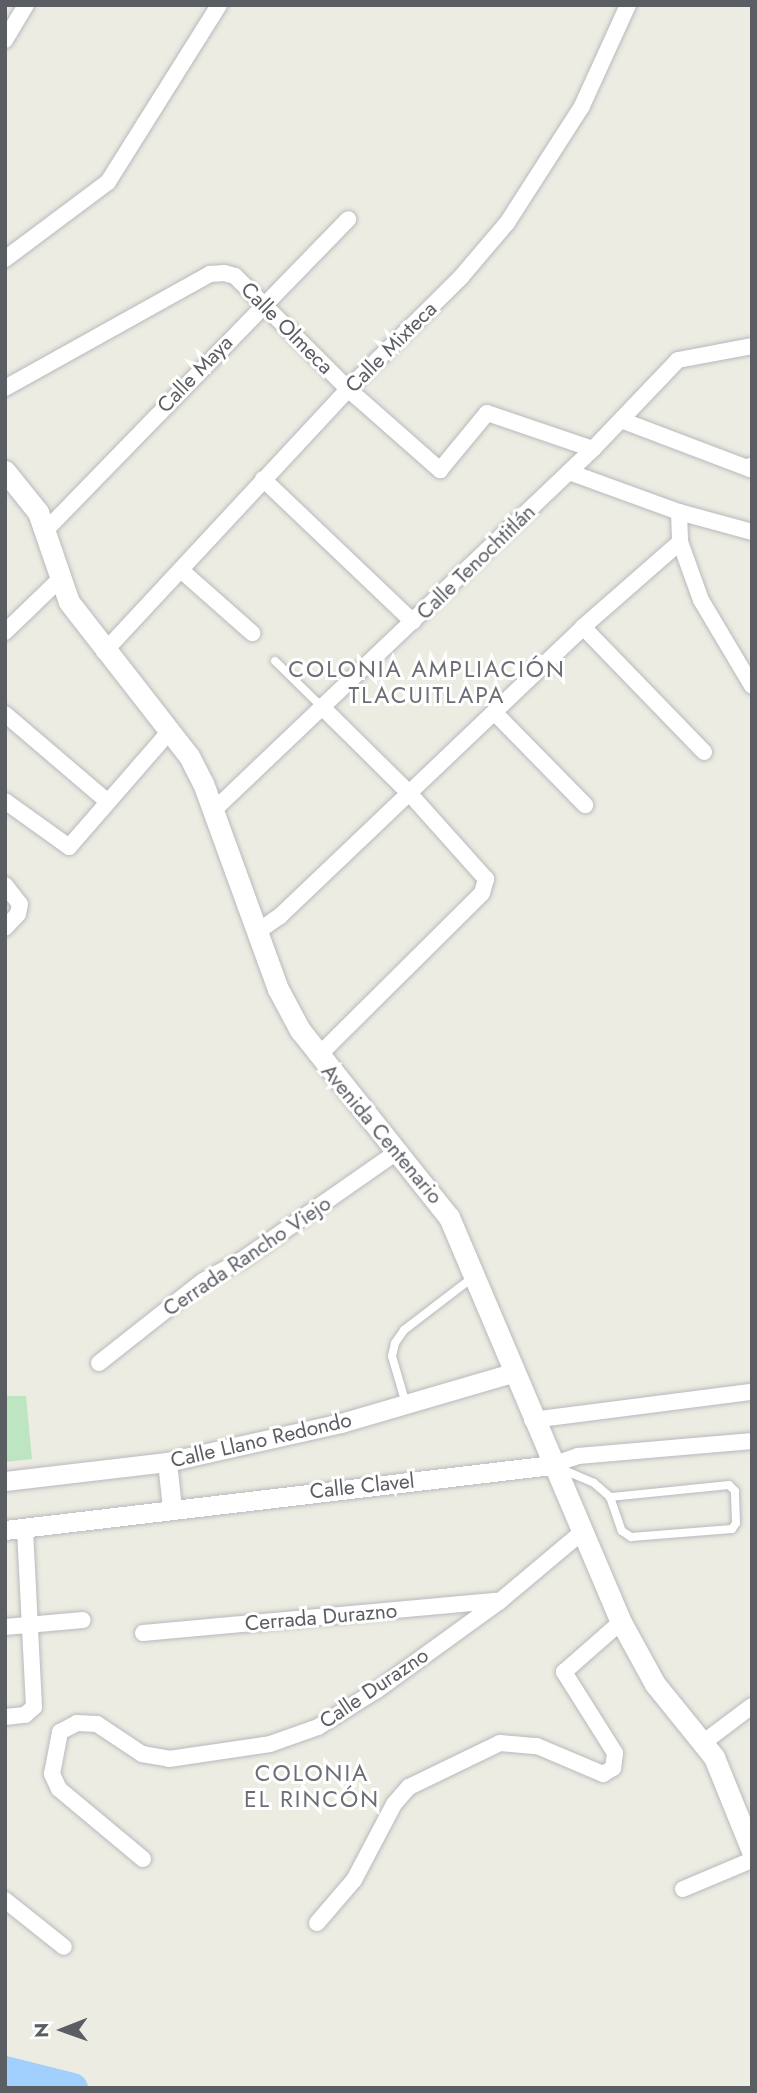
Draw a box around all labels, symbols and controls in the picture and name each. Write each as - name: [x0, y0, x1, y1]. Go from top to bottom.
- street label: Calle Olmeca: [236, 277, 338, 379]
- street label: Calle Mixteca: [340, 296, 442, 398]
- street label: Calle Maya: [152, 330, 238, 418]
- street label: Calle Tenochtitlán: [412, 499, 540, 625]
- district label: COLONIA AMPLIACIÓN TLACUITLAPA: [290, 655, 564, 709]
- street label: Avenida Centenario: [316, 1059, 448, 1209]
- street label: Cerrada Rancho Viejo: [158, 1191, 336, 1321]
- street label: Calle Llano Redondo: [168, 1407, 354, 1473]
- street label: Calle Clavel: [308, 1468, 416, 1504]
- street label: Cerrada Durazno: [244, 1598, 398, 1636]
- street label: Calle Durazno: [315, 1642, 433, 1734]
- district label: COLONIA EL RINCÓN: [245, 1759, 379, 1813]
- north arrow: [28, 1995, 98, 2065]
- text: N: [28, 2023, 55, 2038]

